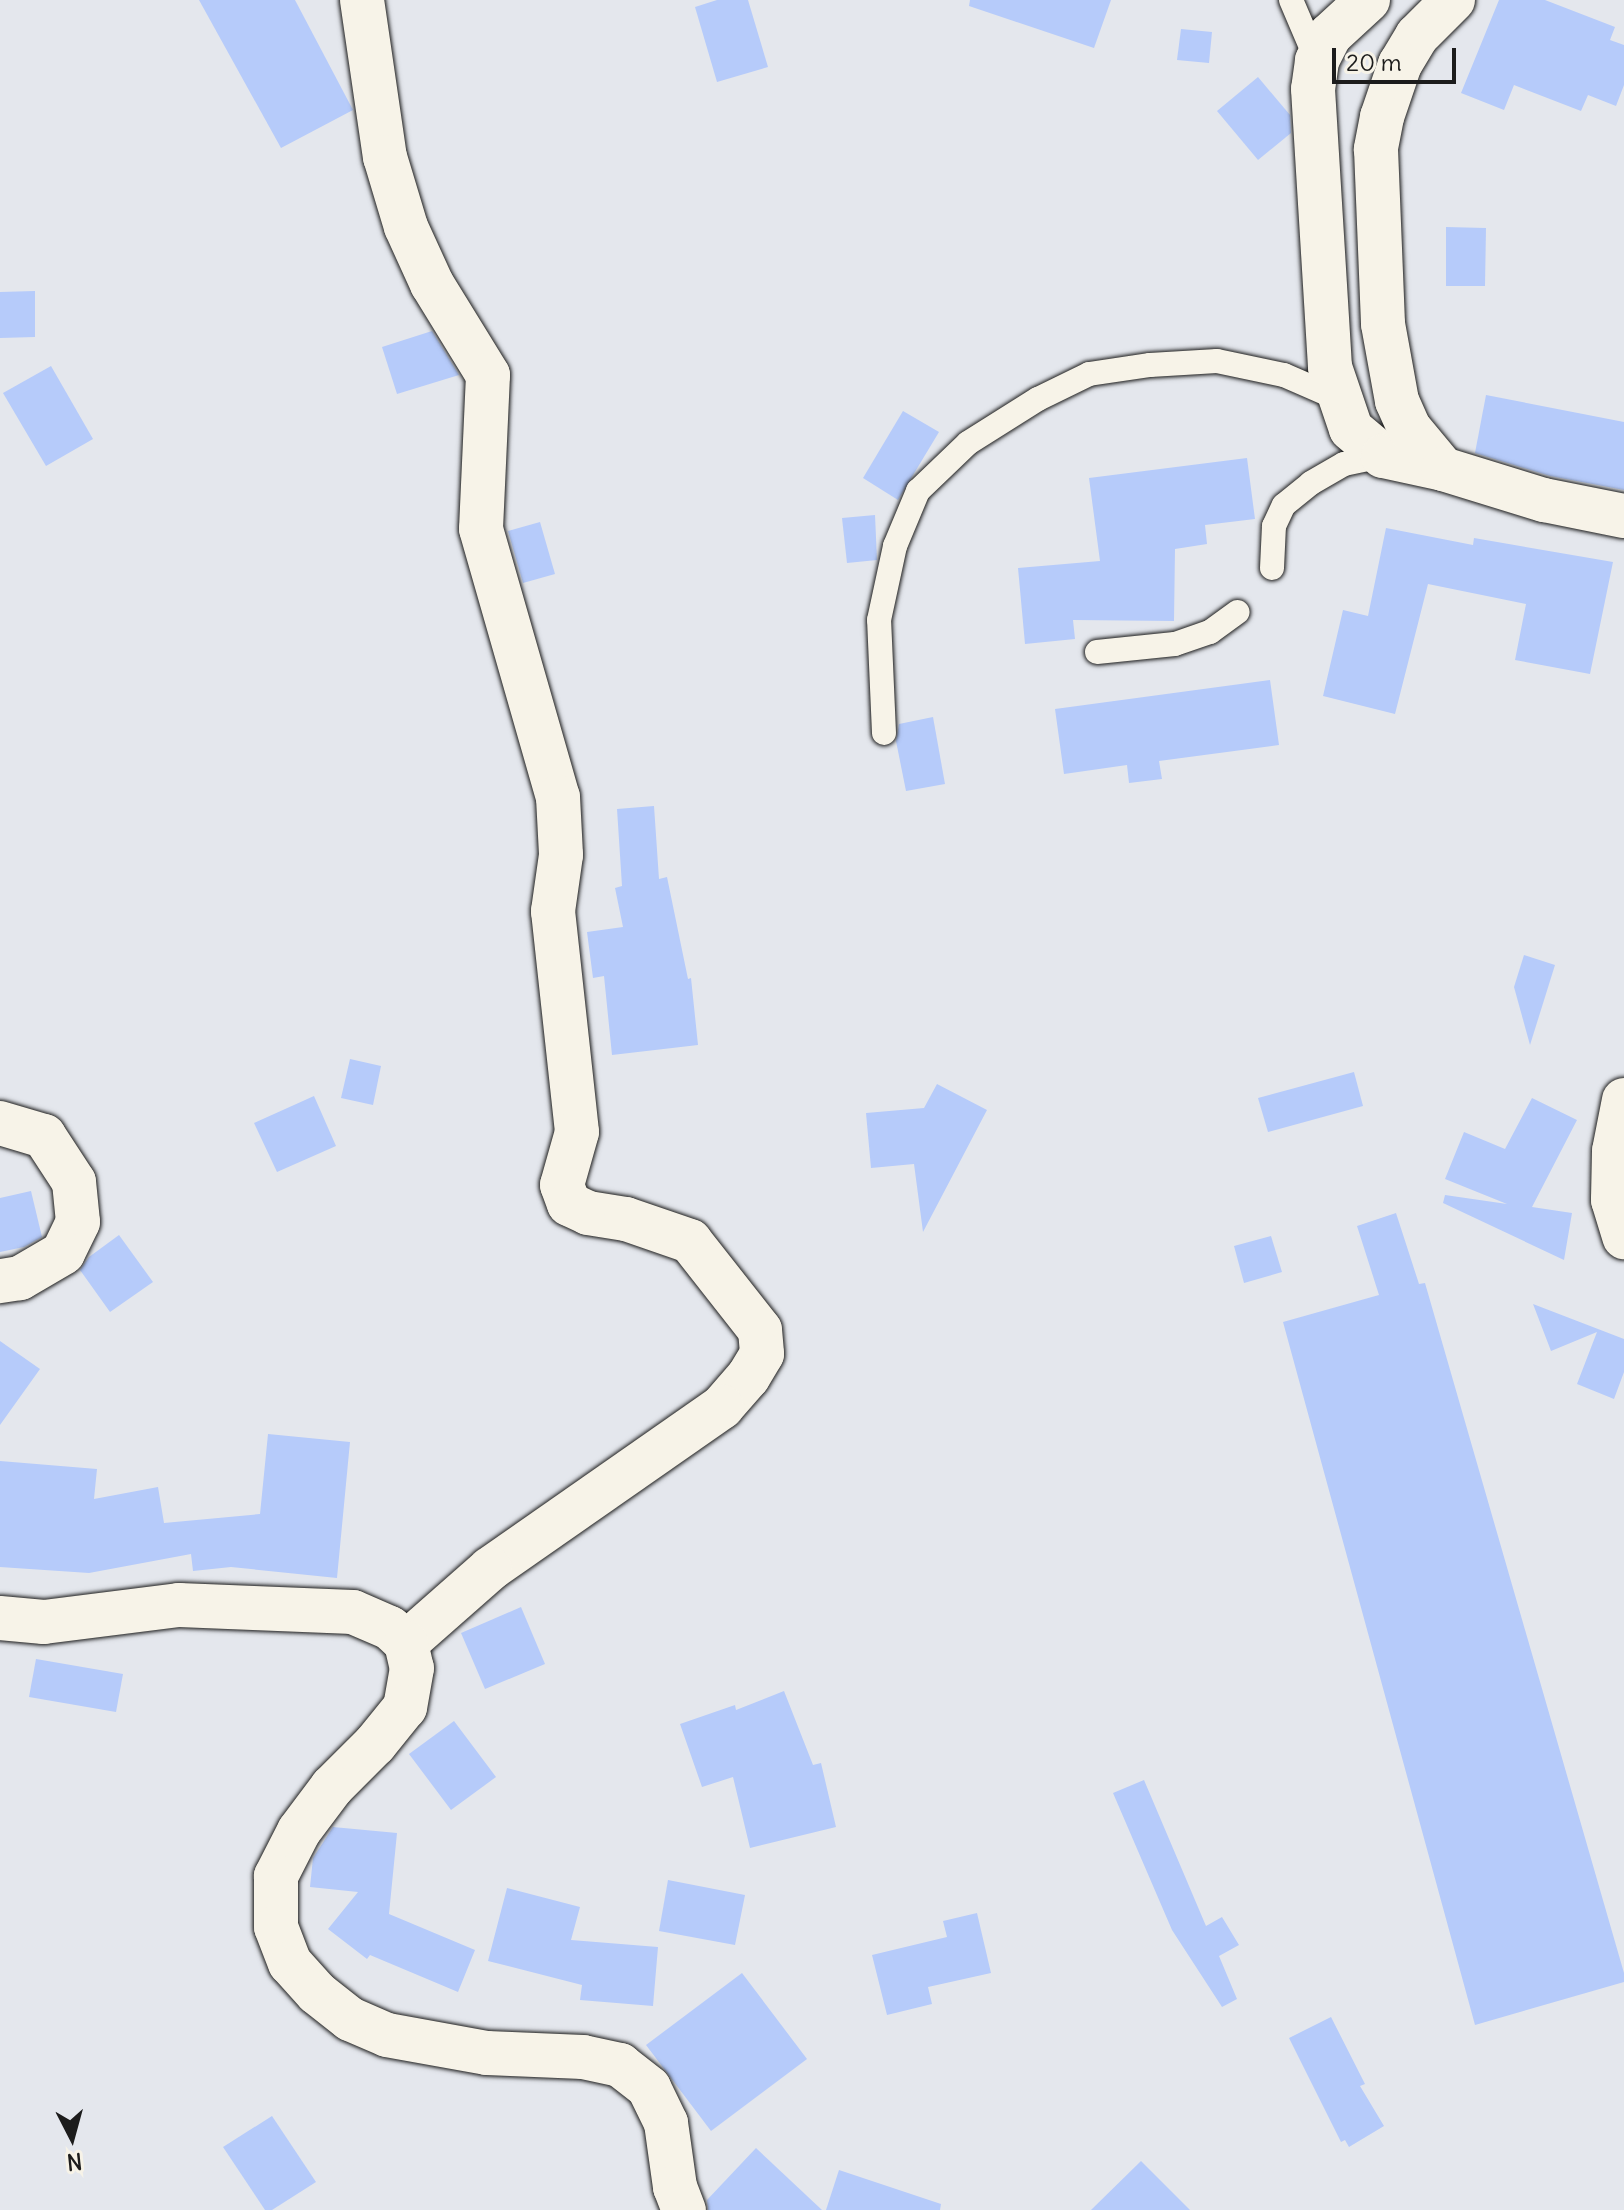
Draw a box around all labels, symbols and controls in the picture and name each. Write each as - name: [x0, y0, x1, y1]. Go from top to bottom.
- scale bar: [1336, 32, 1460, 82]
- text: 20 m: [1346, 47, 1402, 77]
- north arrow: [32, 2098, 112, 2178]
- text: N: [65, 2147, 84, 2177]

